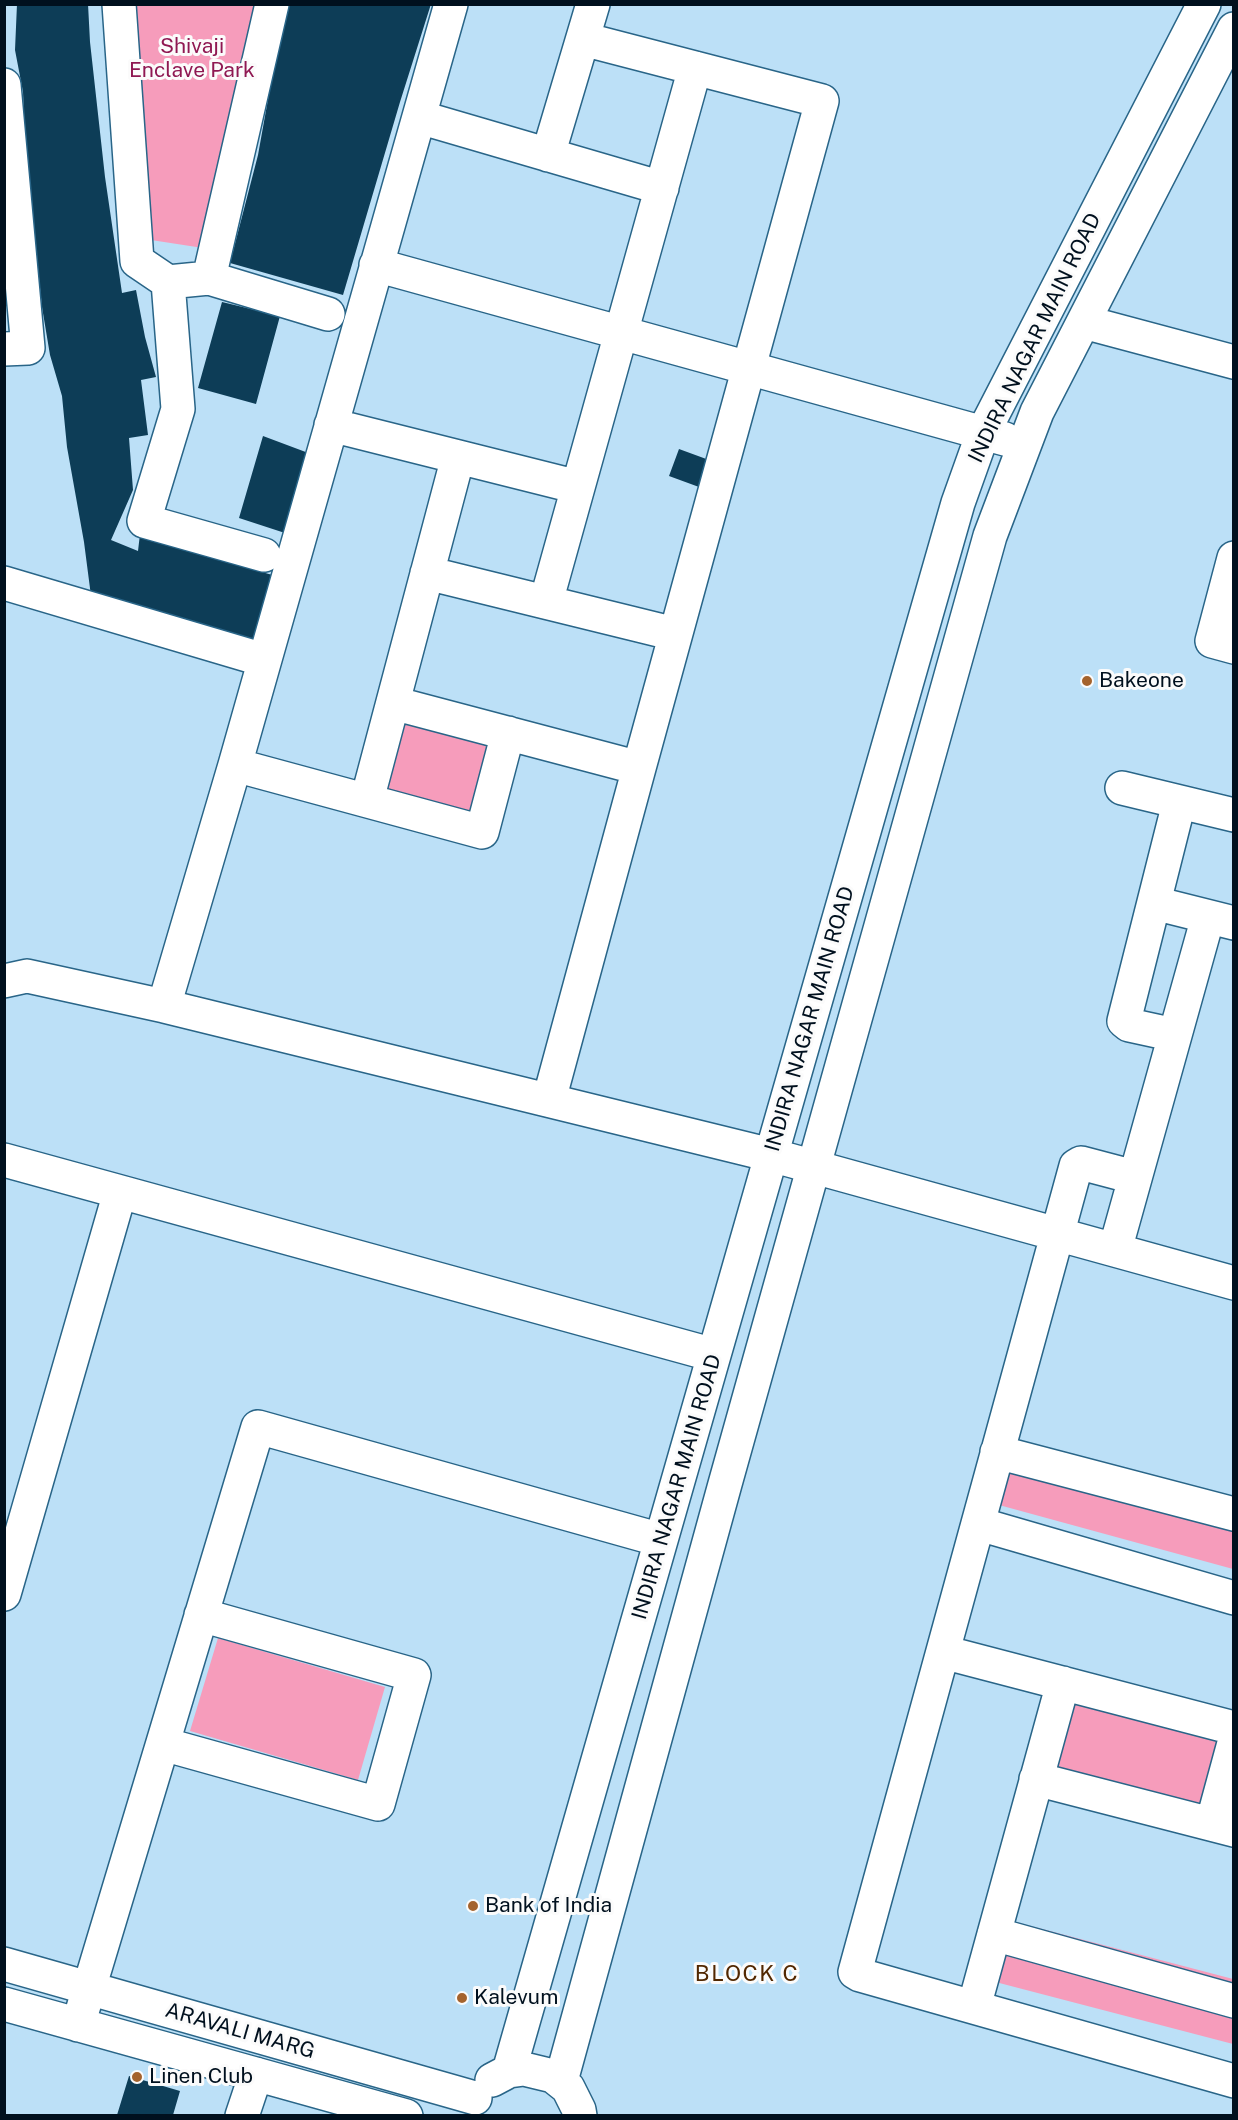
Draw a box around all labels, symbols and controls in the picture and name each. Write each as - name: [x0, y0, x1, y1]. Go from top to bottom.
- park label: Shivaji Enclave Park: [129, 34, 255, 84]
- street label: INDIRA NAGAR MAIN ROAD: [963, 209, 1107, 467]
- place label: Bakeone: [1099, 668, 1184, 694]
- marker: Bakeone: [1080, 674, 1094, 688]
- street label: INDIRA NAGAR MAIN ROAD: [760, 883, 860, 1155]
- street label: INDIRA NAGAR MAIN ROAD: [627, 1351, 727, 1623]
- place label: Bank of India: [485, 1893, 612, 1919]
- marker: Bank of India: [466, 1899, 480, 1913]
- district label: BLOCK C: [695, 1961, 799, 1987]
- place label: Kalevum: [474, 1985, 558, 2011]
- marker: Kalevum: [455, 1991, 469, 2005]
- street label: ARAVALI MARG: [162, 1998, 318, 2064]
- place label: Linen Club: [149, 2064, 253, 2090]
- marker: Linen Club: [130, 2070, 144, 2084]

